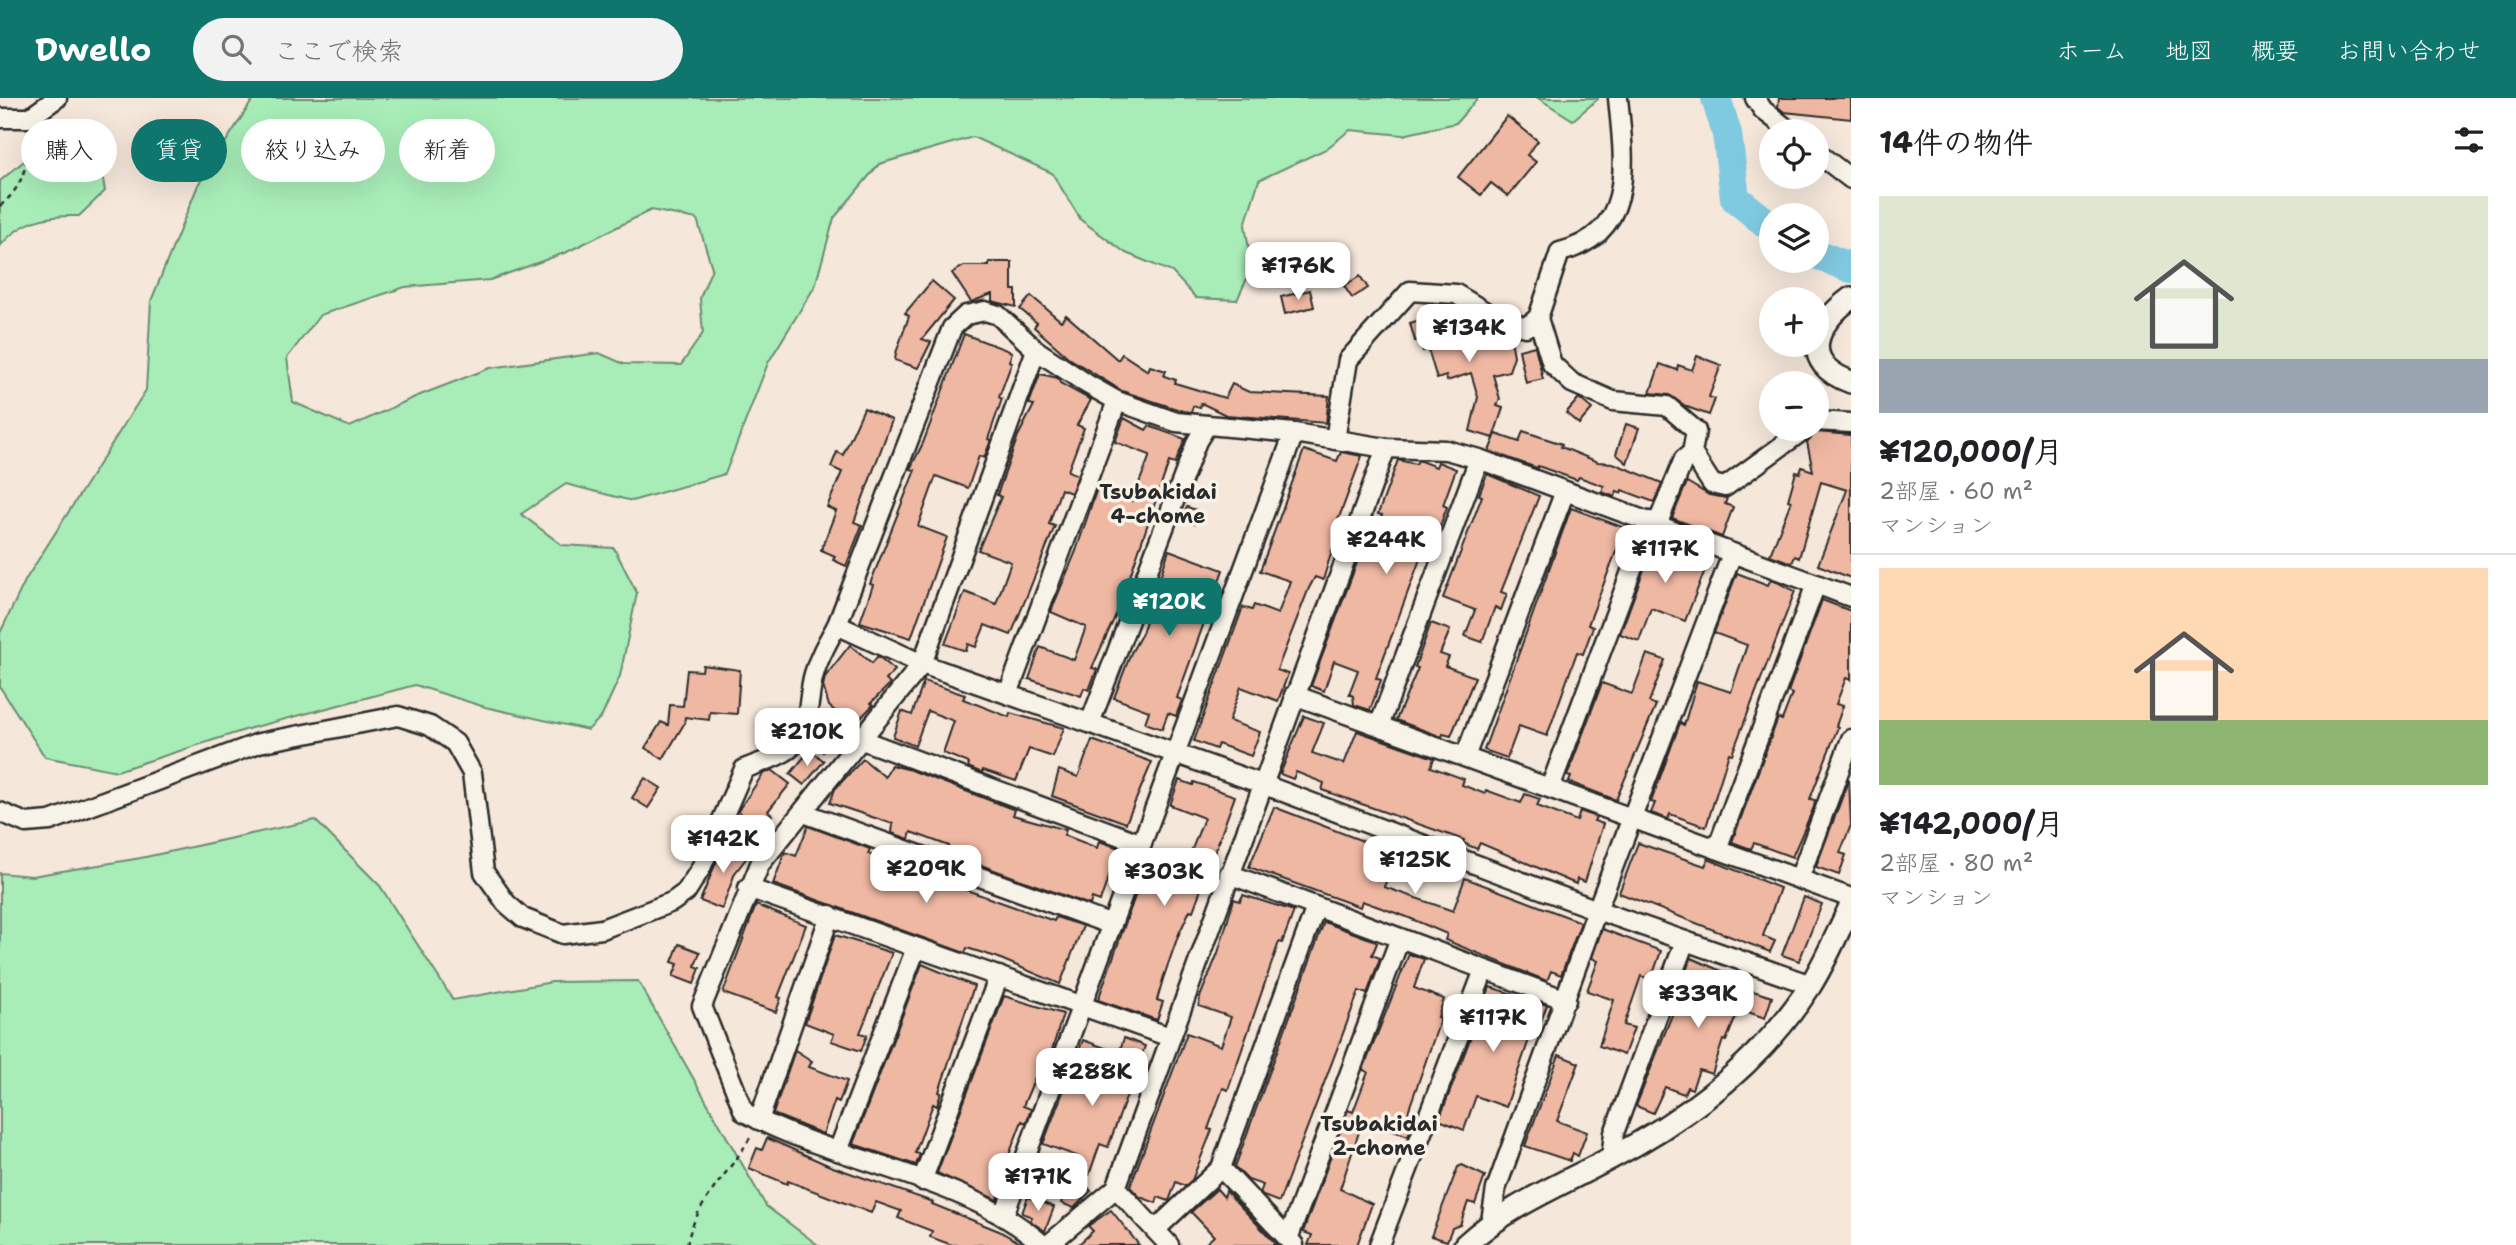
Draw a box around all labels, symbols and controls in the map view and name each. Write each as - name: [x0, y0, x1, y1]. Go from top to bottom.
- search box: [193, 18, 683, 81]
- text: Dwello: [35, 27, 151, 72]
- icon: search: [217, 30, 255, 68]
- text: ここで検索: [273, 33, 403, 68]
- text: ホーム: [2056, 35, 2127, 67]
- text: 地図: [2165, 35, 2213, 67]
- text: 概要: [2251, 35, 2299, 67]
- text: お問い合わせ: [2337, 35, 2481, 67]
- chip: 購入: [21, 119, 117, 182]
- chip: 賃貸: [131, 119, 227, 182]
- chip: 絞り込み: [241, 119, 385, 182]
- chip: 新着: [399, 119, 495, 182]
- map controls: [1759, 119, 1829, 441]
- button: locate: [1759, 119, 1829, 189]
- icon: filters: [2450, 121, 2488, 159]
- text: 14件の物件: [1879, 122, 2033, 163]
- button: layers: [1759, 203, 1829, 273]
- icon: home: [2121, 241, 2247, 367]
- pin: ¥176K: [1249, 242, 1347, 302]
- text: ¥176K: [1261, 250, 1335, 280]
- button: +: [1759, 287, 1829, 357]
- pin: ¥134K: [1420, 304, 1518, 364]
- text: ¥134K: [1432, 312, 1506, 342]
- button: −: [1759, 371, 1829, 441]
- text: ¥120,000/月: [1879, 431, 2063, 472]
- text: 2部屋 · 60 m²: [1879, 476, 2033, 506]
- district label: Tsubakidai 4-chome: [1099, 478, 1217, 530]
- text: マンション: [1879, 510, 1993, 540]
- pin: ¥244K: [1337, 517, 1435, 576]
- text: ¥244K: [1346, 524, 1426, 554]
- pin: ¥117K: [1616, 526, 1714, 585]
- text: ¥117K: [1631, 533, 1699, 563]
- pin: ¥120K: [1120, 578, 1218, 638]
- text: ¥120K: [1133, 586, 1205, 616]
- icon: home: [2121, 613, 2247, 739]
- pin: ¥210K: [758, 708, 856, 768]
- text: ¥210K: [771, 716, 843, 746]
- text: ¥142,000/月: [1879, 803, 2064, 844]
- pin: ¥142K: [674, 816, 772, 875]
- text: ¥142K: [687, 823, 759, 853]
- pin: ¥125K: [1366, 836, 1464, 896]
- text: ¥125K: [1379, 844, 1451, 874]
- pin: ¥209K: [877, 846, 975, 905]
- pin: ¥303K: [1115, 848, 1213, 908]
- text: 2部屋 · 80 m²: [1879, 848, 2033, 878]
- text: ¥209K: [886, 853, 966, 883]
- text: ¥303K: [1124, 856, 1204, 886]
- text: マンション: [1879, 882, 1993, 912]
- pin: ¥339K: [1649, 970, 1747, 1030]
- text: ¥339K: [1659, 978, 1737, 1008]
- pin: ¥117K: [1444, 995, 1542, 1054]
- text: ¥117K: [1459, 1002, 1527, 1032]
- pin: ¥288K: [1043, 1048, 1141, 1108]
- text: ¥288K: [1052, 1056, 1132, 1086]
- district label: Tsubakidai 2-chome: [1320, 1110, 1438, 1162]
- pin: ¥171K: [989, 1154, 1087, 1213]
- text: ¥171K: [1004, 1161, 1072, 1191]

